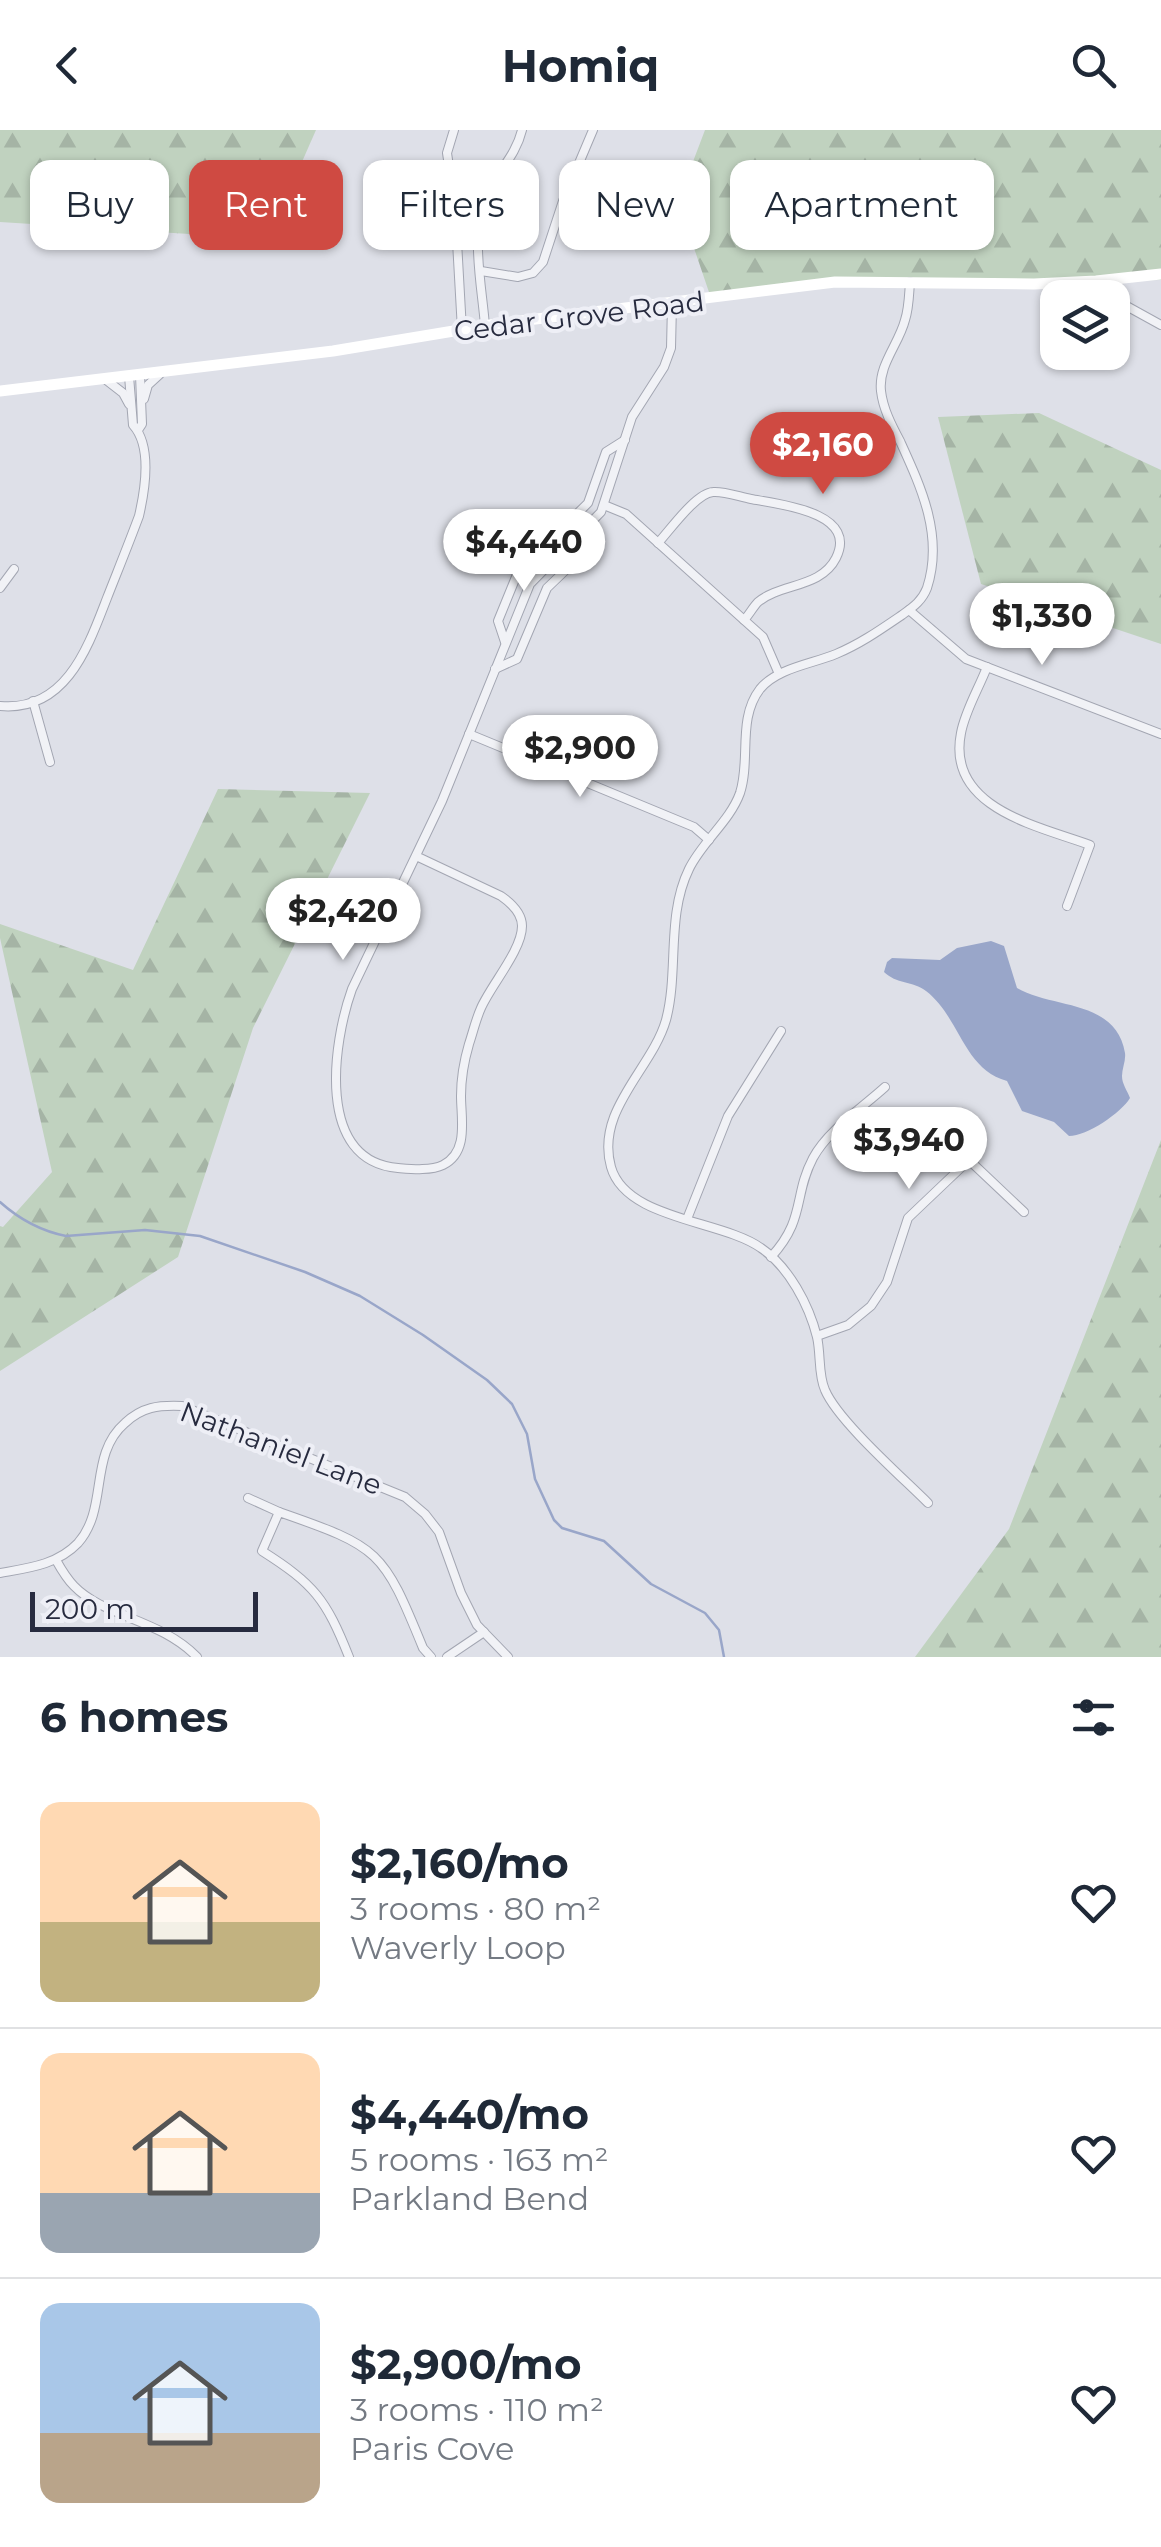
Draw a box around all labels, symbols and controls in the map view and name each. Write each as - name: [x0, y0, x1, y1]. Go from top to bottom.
- icon: back: [40, 38, 95, 93]
- text: Homiq: [502, 38, 659, 93]
- icon: search: [1066, 38, 1121, 93]
- chip: Buy: [30, 160, 169, 250]
- chip: Rent: [189, 160, 343, 250]
- chip: Filters: [363, 160, 539, 250]
- chip: New: [559, 160, 710, 250]
- chip: Apartment: [730, 160, 994, 250]
- map controls: [1040, 280, 1130, 370]
- button: layers: [1040, 280, 1130, 370]
- street label: Cedar Grove Road: [452, 284, 706, 348]
- pin: $2,160: [742, 412, 904, 497]
- text: $2,160: [772, 425, 874, 464]
- pin: $4,440: [443, 509, 605, 594]
- text: $4,440: [465, 522, 583, 561]
- pin: $1,330: [961, 583, 1123, 668]
- text: $1,330: [992, 596, 1092, 635]
- pin: $2,900: [499, 715, 661, 800]
- text: $2,900: [524, 728, 636, 767]
- pin: $2,420: [262, 878, 424, 963]
- text: $2,420: [288, 891, 398, 930]
- pin: $3,940: [828, 1107, 990, 1192]
- text: $3,940: [853, 1120, 965, 1159]
- street label: Nathaniel Lane: [175, 1394, 387, 1502]
- scale bar: [30, 1587, 258, 1632]
- text: 200 m: [45, 1592, 135, 1626]
- icon: filters: [1066, 1690, 1121, 1745]
- text: 6 homes: [40, 1691, 228, 1743]
- text: $2,160/mo: [350, 1837, 569, 1889]
- icon: home: [120, 1842, 240, 1962]
- icon: heart: [1066, 1875, 1121, 1930]
- text: 3 rooms · 80 m²: [350, 1889, 601, 1928]
- text: Waverly Loop: [350, 1928, 566, 1967]
- text: $4,440/mo: [350, 2088, 589, 2140]
- icon: home: [120, 2093, 240, 2213]
- icon: heart: [1066, 2126, 1121, 2181]
- text: 5 rooms · 163 m²: [350, 2140, 609, 2179]
- text: Parkland Bend: [350, 2179, 589, 2218]
- text: $2,900/mo: [350, 2338, 581, 2390]
- icon: home: [120, 2343, 240, 2463]
- icon: heart: [1066, 2376, 1121, 2431]
- text: 3 rooms · 110 m²: [350, 2390, 604, 2429]
- text: Paris Cove: [350, 2429, 514, 2468]

